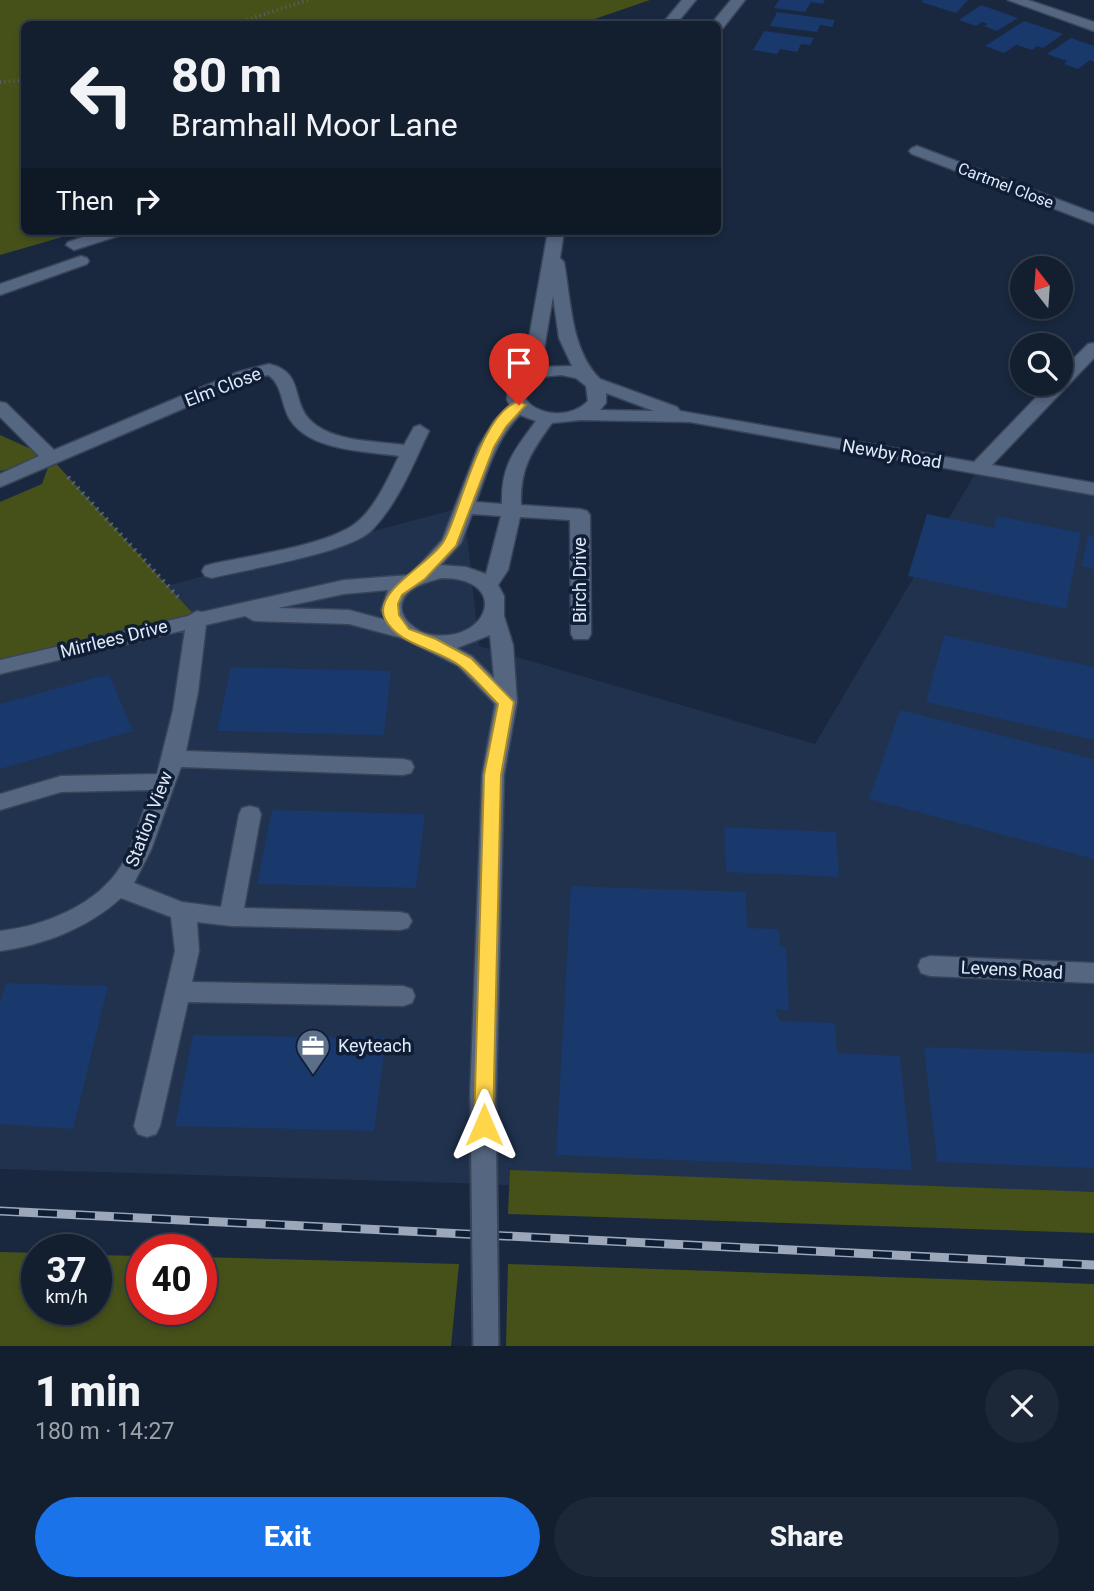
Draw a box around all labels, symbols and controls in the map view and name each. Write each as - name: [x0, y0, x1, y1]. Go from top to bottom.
- text: 80 m: [171, 47, 282, 104]
- icon: left: [56, 49, 147, 140]
- text: Bramhall Moor Lane: [171, 106, 458, 144]
- street label: Cartmel Close: [955, 159, 1056, 212]
- icon: right: [128, 182, 166, 220]
- text: Then: [56, 186, 114, 216]
- north arrow: [1010, 256, 1073, 318]
- map controls: [1010, 256, 1073, 396]
- pin: [489, 333, 549, 405]
- button: search: [1010, 333, 1073, 396]
- icon: arrive: [500, 344, 538, 382]
- street label: Elm Close: [182, 362, 264, 411]
- street label: Newby Road: [841, 434, 943, 473]
- street label: Birch Drive: [569, 537, 590, 623]
- street label: Mirrlees Drive: [58, 615, 170, 662]
- street label: Station View: [121, 768, 176, 869]
- street label: Levens Road: [960, 956, 1064, 983]
- office icon: Keyteach: [294, 1027, 332, 1076]
- place label: Keyteach: [338, 1035, 412, 1056]
- position arrow: [447, 1088, 521, 1162]
- speed limit sign: 40: [126, 1234, 217, 1325]
- text: 37: [46, 1250, 87, 1291]
- text: km/h: [45, 1286, 88, 1307]
- text: 1 min: [35, 1367, 141, 1416]
- button: close: [985, 1369, 1059, 1443]
- text: 180 m · 14:27: [35, 1418, 174, 1445]
- button: Exit: [35, 1497, 540, 1577]
- button: Share: [554, 1497, 1059, 1577]

